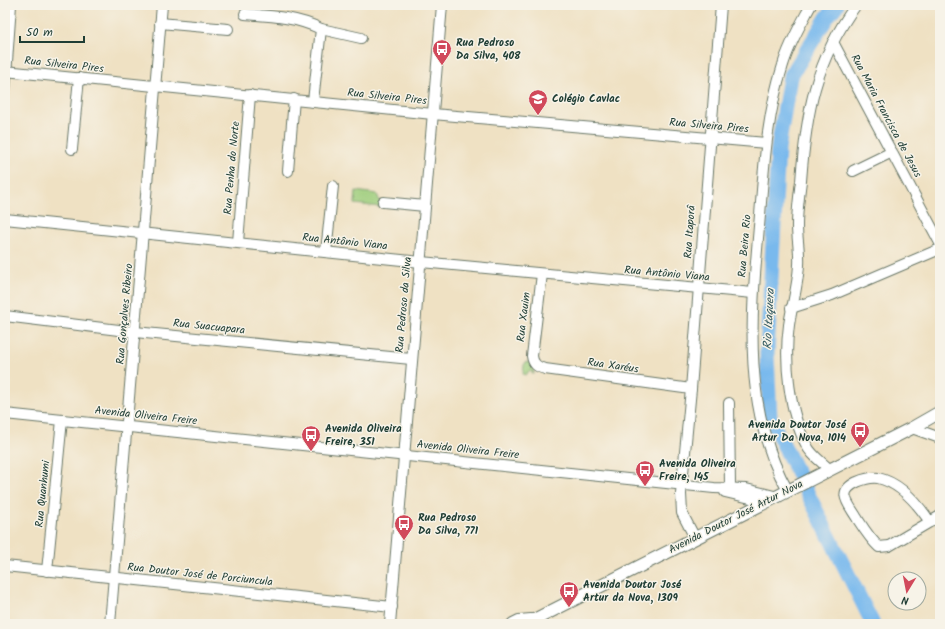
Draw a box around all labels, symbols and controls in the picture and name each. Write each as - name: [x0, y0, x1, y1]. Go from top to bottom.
- scale bar: [20, 18, 84, 44]
- text: 50 m: [26, 23, 53, 42]
- place label: Rua Pedroso Da Silva, 408: [456, 34, 521, 65]
- bus stop icon: Rua Pedroso Da Silva, 408: [431, 38, 453, 66]
- street label: Rua Maria Francisca de Jesus: [846, 51, 926, 181]
- street label: Rua Silveira Pires: [23, 52, 105, 78]
- street label: Rua Silveira Pires: [346, 84, 428, 110]
- school or university icon: Colégio Cavlac: [527, 88, 549, 116]
- place label: Colégio Cavlac: [552, 90, 620, 108]
- street label: Rua Silveira Pires: [669, 114, 750, 138]
- street label: Rua Penha do Norte: [219, 120, 245, 215]
- street label: Rua Itaporâ: [679, 204, 701, 259]
- street label: Rua Beira Rio: [733, 214, 757, 278]
- street label: Rua Antônio Viana: [301, 229, 389, 255]
- street label: Rua Pedroso da Silva: [391, 256, 417, 354]
- street label: Rua Antônio Viana: [624, 261, 710, 287]
- street label: Rua Gonçalves Ribeiro: [112, 263, 138, 365]
- water label: Rio Itaquera: [758, 287, 780, 350]
- street label: Rua Xauim: [512, 291, 536, 343]
- street label: Rua Suacuapara: [172, 314, 246, 340]
- street label: Rua Xaréus: [586, 353, 640, 379]
- street label: Avenida Oliveira Freire: [94, 402, 198, 430]
- place label: Avenida Doutor José Artur Da Nova, 1014: [748, 416, 847, 447]
- place label: Avenida Oliveira Freire, 351: [325, 420, 402, 451]
- bus stop icon: Avenida Doutor José Artur Da Nova, 1014: [849, 420, 871, 448]
- bus stop icon: Avenida Oliveira Freire, 351: [300, 424, 322, 452]
- street label: Avenida Oliveira Freire: [416, 436, 520, 464]
- place label: Avenida Oliveira Freire, 145: [659, 455, 736, 486]
- street label: Rua Quanhumi: [31, 459, 56, 528]
- bus stop icon: Avenida Oliveira Freire, 145: [634, 459, 656, 487]
- street label: Avenida Doutor José Artur Nova: [666, 475, 806, 559]
- place label: Rua Pedroso Da Silva, 771: [418, 509, 479, 540]
- bus stop icon: Rua Pedroso Da Silva, 771: [393, 513, 415, 541]
- street label: Rua Doutor José de Porciuncula: [126, 558, 274, 592]
- north arrow: [887, 571, 927, 611]
- place label: Avenida Doutor José Artur da Nova, 1309: [583, 576, 682, 607]
- bus stop icon: Avenida Doutor José Artur da Nova, 1309: [558, 580, 580, 608]
- text: N: [900, 590, 910, 609]

